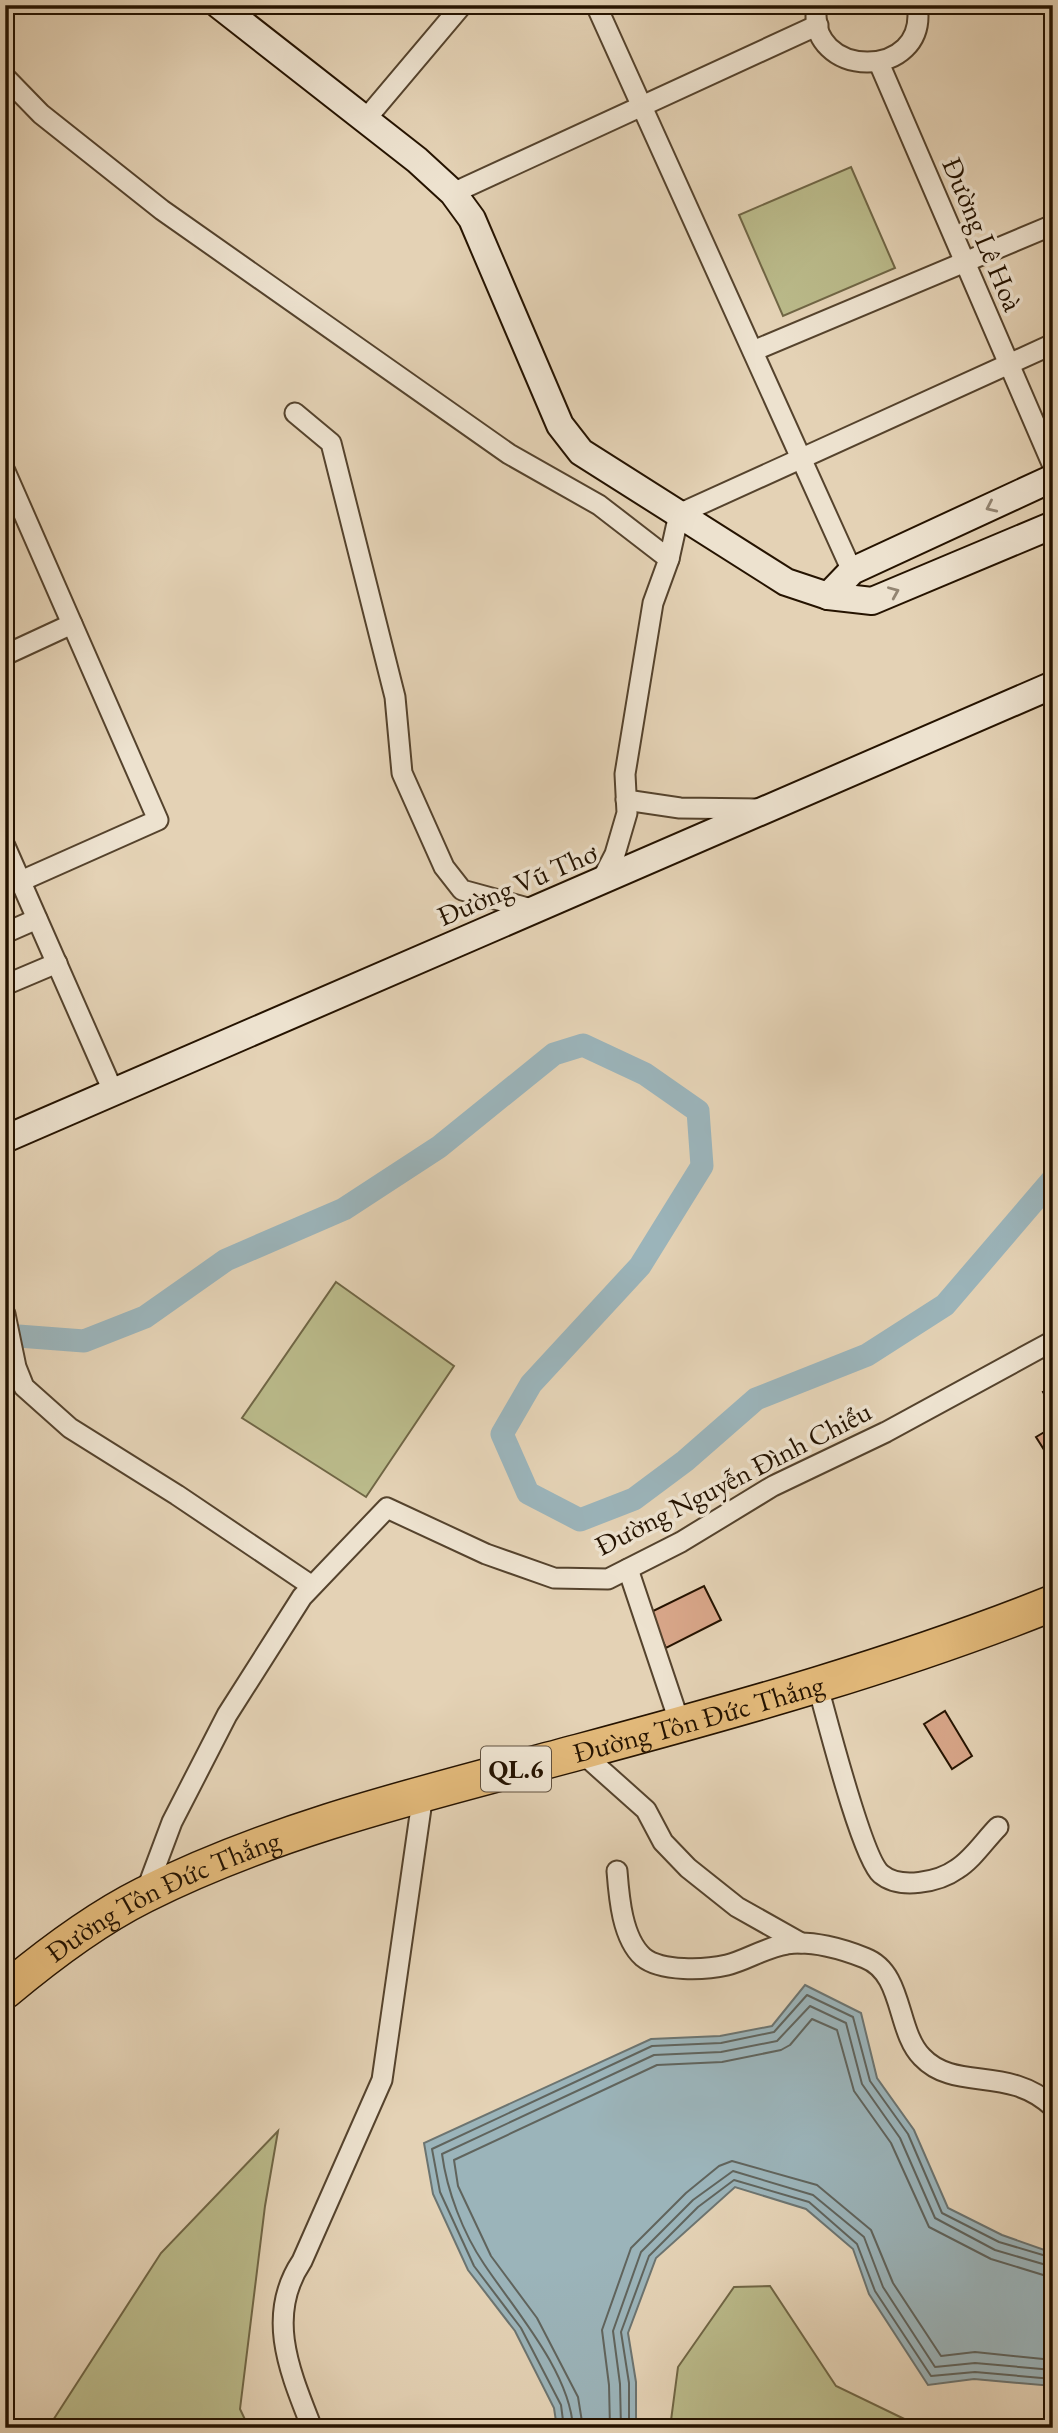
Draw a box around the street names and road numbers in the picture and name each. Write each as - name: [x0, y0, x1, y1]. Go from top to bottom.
- street label: Đường Lê Hoà: [934, 152, 1032, 317]
- street label: Đường Vũ Thơ: [432, 834, 603, 934]
- street label: Đường Nguyễn Đình Chiểu: [589, 1393, 877, 1563]
- street label: Đường Tôn Đức Thắng: [569, 1666, 829, 1771]
- road number: QL.6: [481, 1746, 551, 1792]
- street label: Đường Tôn Đức Thắng: [38, 1821, 285, 1970]

